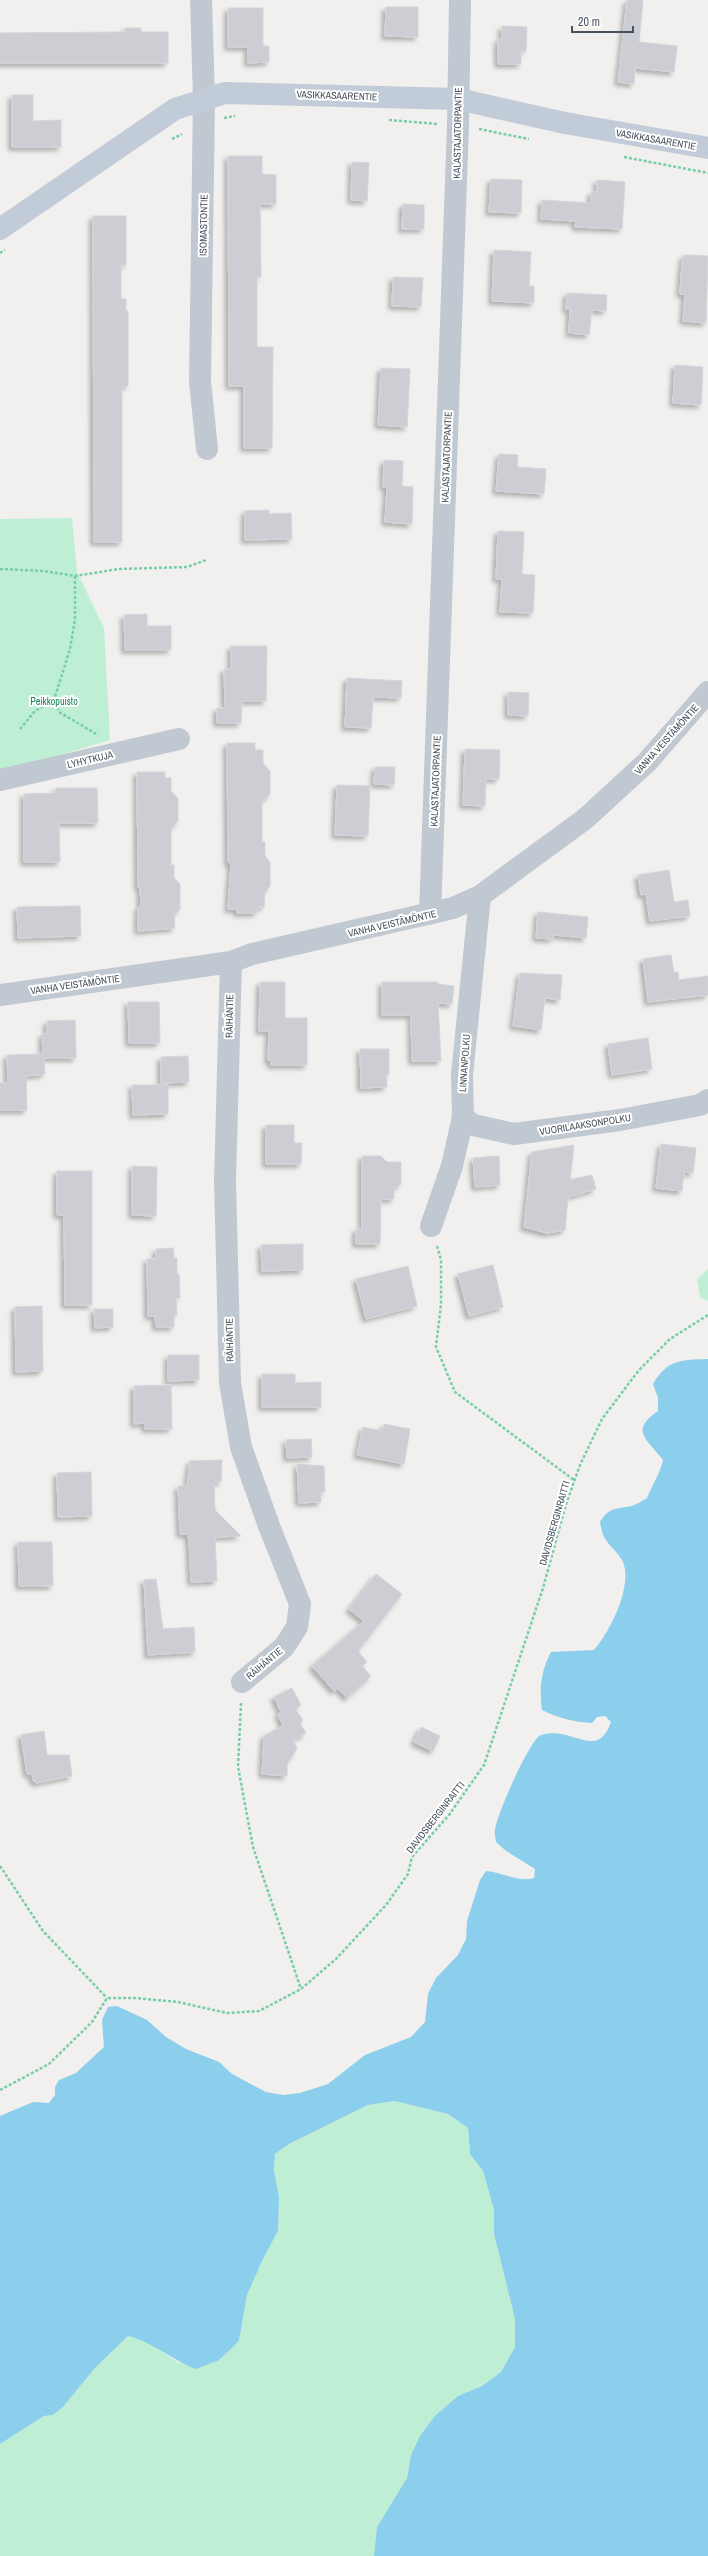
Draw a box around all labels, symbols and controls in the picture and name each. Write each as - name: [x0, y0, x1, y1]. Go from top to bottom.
- scale bar: [572, 8, 633, 34]
- text: 20 m: [578, 14, 600, 30]
- street label: KALASTAJATORPANTIE: [450, 87, 465, 179]
- street label: VASIKKASAARENTIE: [296, 88, 378, 103]
- street label: VASIKKASAARENTIE: [615, 126, 697, 153]
- street label: ISOMASTONTIE: [196, 194, 211, 256]
- street label: KALASTAJATORPANTIE: [438, 411, 455, 503]
- park label: Peikkopuisto: [30, 695, 78, 708]
- street label: VANHA VEISTÄMÖNTIE: [631, 702, 701, 777]
- street label: KALASTAJATORPANTIE: [427, 735, 444, 827]
- street label: LYHYTKUJA: [66, 748, 115, 771]
- street label: VANHA VEISTÄMÖNTIE: [347, 907, 437, 940]
- street label: VANHA VEISTÄMÖNTIE: [30, 972, 121, 997]
- street label: RÄIHÄNTIE: [223, 994, 236, 1038]
- street label: LINNANPOLKU: [456, 1034, 473, 1092]
- street label: VUORILAAKSONPOLKU: [538, 1111, 632, 1138]
- street label: RÄIHÄNTIE: [223, 1318, 236, 1362]
- street label: DAVIDSBERGINRAITTI: [536, 1479, 573, 1567]
- street label: RÄIHÄNTIE: [243, 1644, 285, 1682]
- street label: DAVIDSBERGINRAITTI: [403, 1779, 467, 1856]

